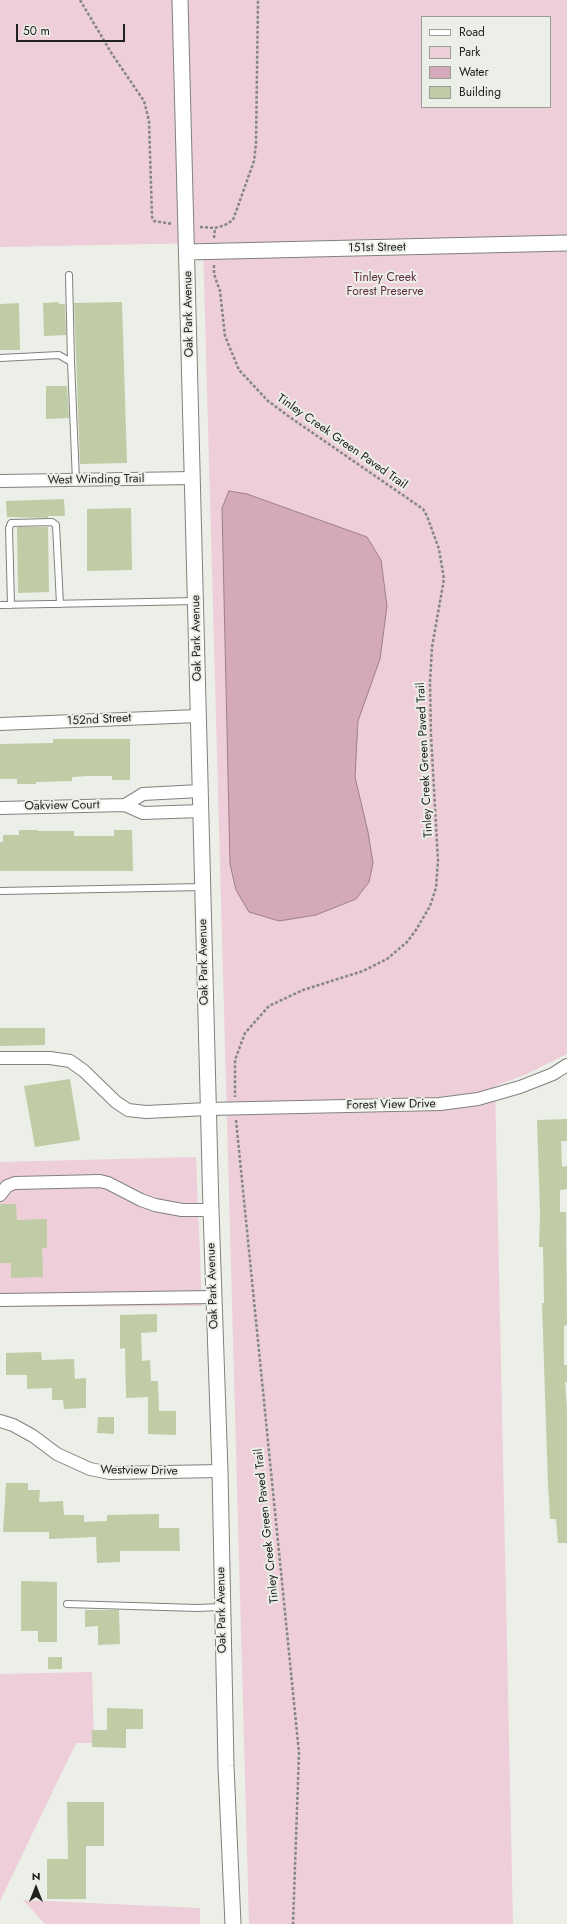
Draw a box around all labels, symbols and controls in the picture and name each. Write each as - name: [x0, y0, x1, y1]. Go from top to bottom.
- scale bar: [18, 16, 127, 42]
- legend: [421, 16, 551, 108]
- text: 50 m: [23, 22, 50, 40]
- text: Road: [459, 23, 485, 41]
- text: Park: [459, 43, 480, 61]
- text: Water: [459, 63, 489, 81]
- text: Building: [459, 83, 501, 101]
- street label: 151st Street: [348, 240, 406, 256]
- street label: Oak Park Avenue: [181, 271, 197, 357]
- park label: Tinley Creek Forest Preserve: [347, 271, 423, 299]
- street label: Tinley Creek Green Paved Trail: [274, 391, 410, 493]
- street label: West Winding Trail: [47, 472, 145, 488]
- street label: Oak Park Avenue: [189, 595, 205, 681]
- street label: Tinley Creek Green Paved Trail: [414, 682, 436, 838]
- street label: 152nd Street: [66, 711, 132, 729]
- street label: Oakview Court: [24, 798, 100, 814]
- street label: Oak Park Avenue: [196, 919, 212, 1005]
- street label: Forest View Drive: [346, 1097, 436, 1113]
- street label: Oak Park Avenue: [204, 1243, 222, 1329]
- street label: Tinley Creek Green Paved Trail: [252, 1448, 282, 1604]
- street label: Westview Drive: [100, 1463, 178, 1479]
- street label: Oak Park Avenue: [214, 1567, 230, 1653]
- north arrow: [16, 1868, 56, 1908]
- text: N: [32, 1868, 40, 1884]

